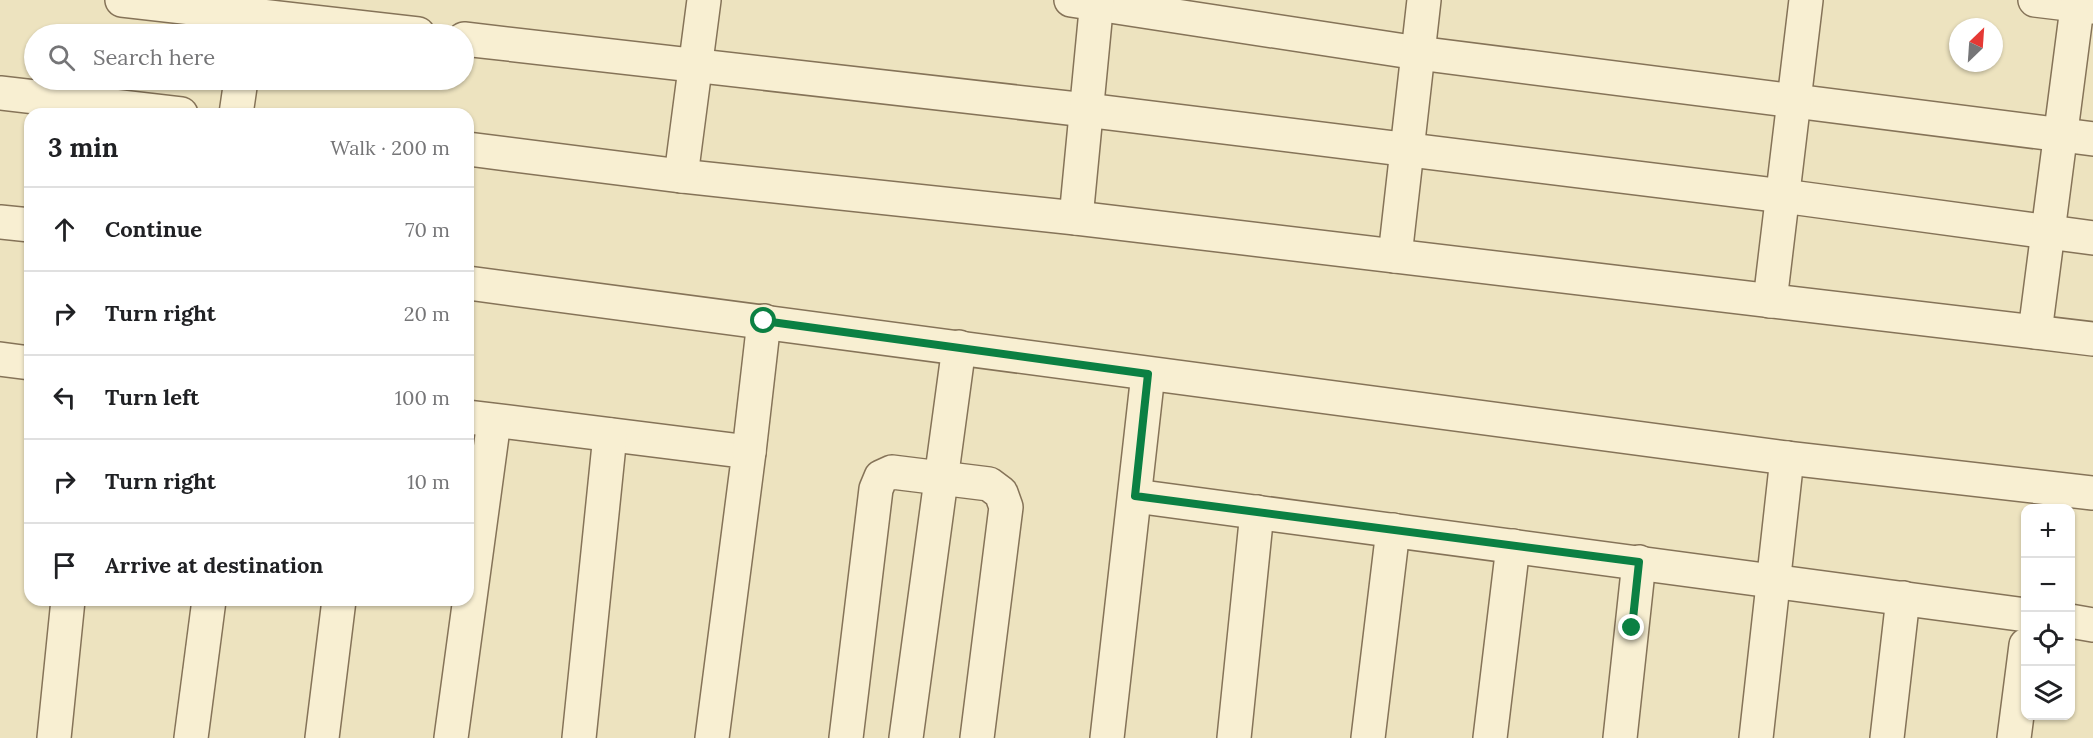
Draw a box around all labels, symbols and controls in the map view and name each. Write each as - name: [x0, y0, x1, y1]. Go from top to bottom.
- north arrow: [1949, 18, 2003, 72]
- search box: [24, 24, 474, 90]
- icon: search: [45, 41, 78, 74]
- text: Search here: [93, 43, 215, 71]
- text: 3 min: [48, 131, 118, 164]
- text: Walk · 200 m: [330, 135, 450, 160]
- icon: ahead: [48, 213, 81, 246]
- text: Continue: [105, 215, 202, 243]
- text: 70 m: [405, 217, 450, 242]
- icon: right: [48, 297, 81, 330]
- text: Turn right: [105, 299, 216, 327]
- text: 20 m: [404, 301, 450, 326]
- route start: [750, 307, 776, 333]
- icon: left: [48, 381, 81, 414]
- text: Turn left: [105, 383, 199, 411]
- text: 100 m: [395, 385, 450, 410]
- icon: right: [48, 465, 81, 498]
- text: Turn right: [105, 467, 216, 495]
- text: 10 m: [407, 469, 450, 494]
- map controls: [2021, 504, 2075, 720]
- button: +: [2021, 504, 2075, 558]
- icon: arrive: [48, 549, 81, 582]
- text: Arrive at destination: [105, 551, 323, 579]
- button: −: [2021, 558, 2075, 612]
- button: locate: [2021, 612, 2075, 666]
- route end: [1618, 614, 1644, 640]
- button: layers: [2021, 666, 2075, 720]

